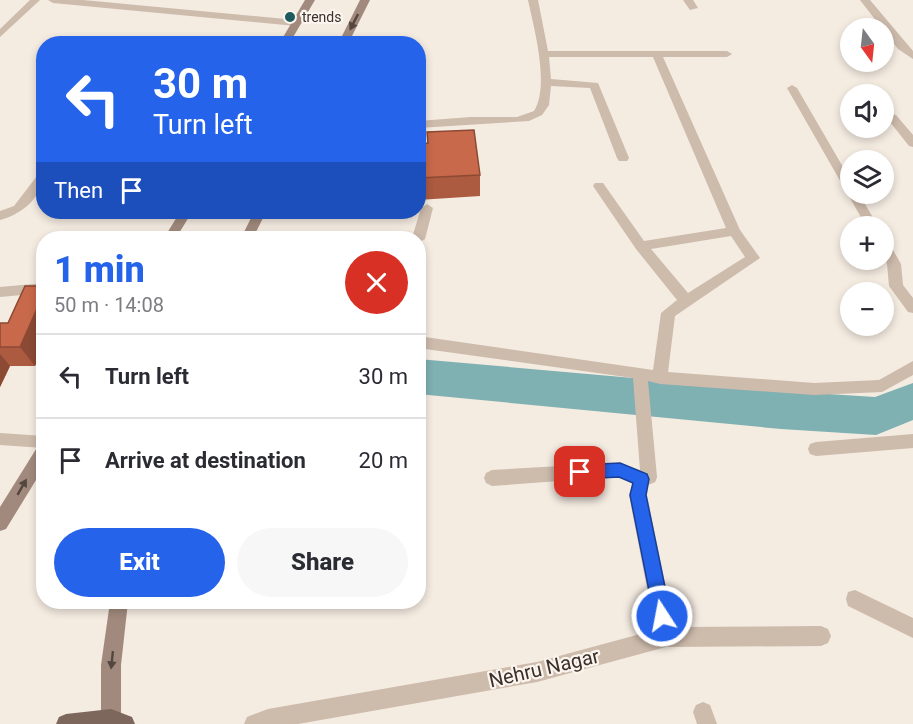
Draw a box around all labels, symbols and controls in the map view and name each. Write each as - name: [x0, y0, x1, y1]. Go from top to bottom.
- place label: trends: [302, 9, 341, 25]
- marker: trends: [283, 10, 297, 24]
- one-way arrow: [349, 13, 358, 30]
- north arrow: [840, 18, 894, 72]
- map controls: [840, 18, 894, 336]
- text: 30 m: [153, 59, 248, 108]
- icon: left: [54, 60, 132, 138]
- button: sound: [840, 84, 894, 138]
- text: Turn left: [153, 109, 253, 141]
- button: layers: [840, 150, 894, 204]
- icon: arrive: [115, 174, 148, 207]
- text: Then: [54, 178, 103, 203]
- button: +: [840, 216, 894, 270]
- text: 1 min: [54, 249, 145, 291]
- button: close: [345, 251, 408, 314]
- button: −: [840, 282, 894, 336]
- text: 50 m · 14:08: [54, 293, 164, 317]
- icon: left: [54, 360, 87, 393]
- text: Turn left: [105, 364, 189, 389]
- text: 30 m: [359, 364, 408, 389]
- icon: arrive: [54, 444, 87, 477]
- pin: [554, 446, 605, 497]
- text: Arrive at destination: [105, 448, 306, 473]
- text: 20 m: [359, 448, 408, 473]
- icon: arrive: [563, 455, 596, 488]
- one-way arrow: [17, 478, 27, 495]
- button: Exit: [54, 528, 225, 597]
- button: Share: [237, 528, 408, 597]
- position arrow: [630, 584, 694, 648]
- street label: Nehru Nagar: [486, 644, 602, 692]
- one-way arrow: [107, 650, 117, 669]

